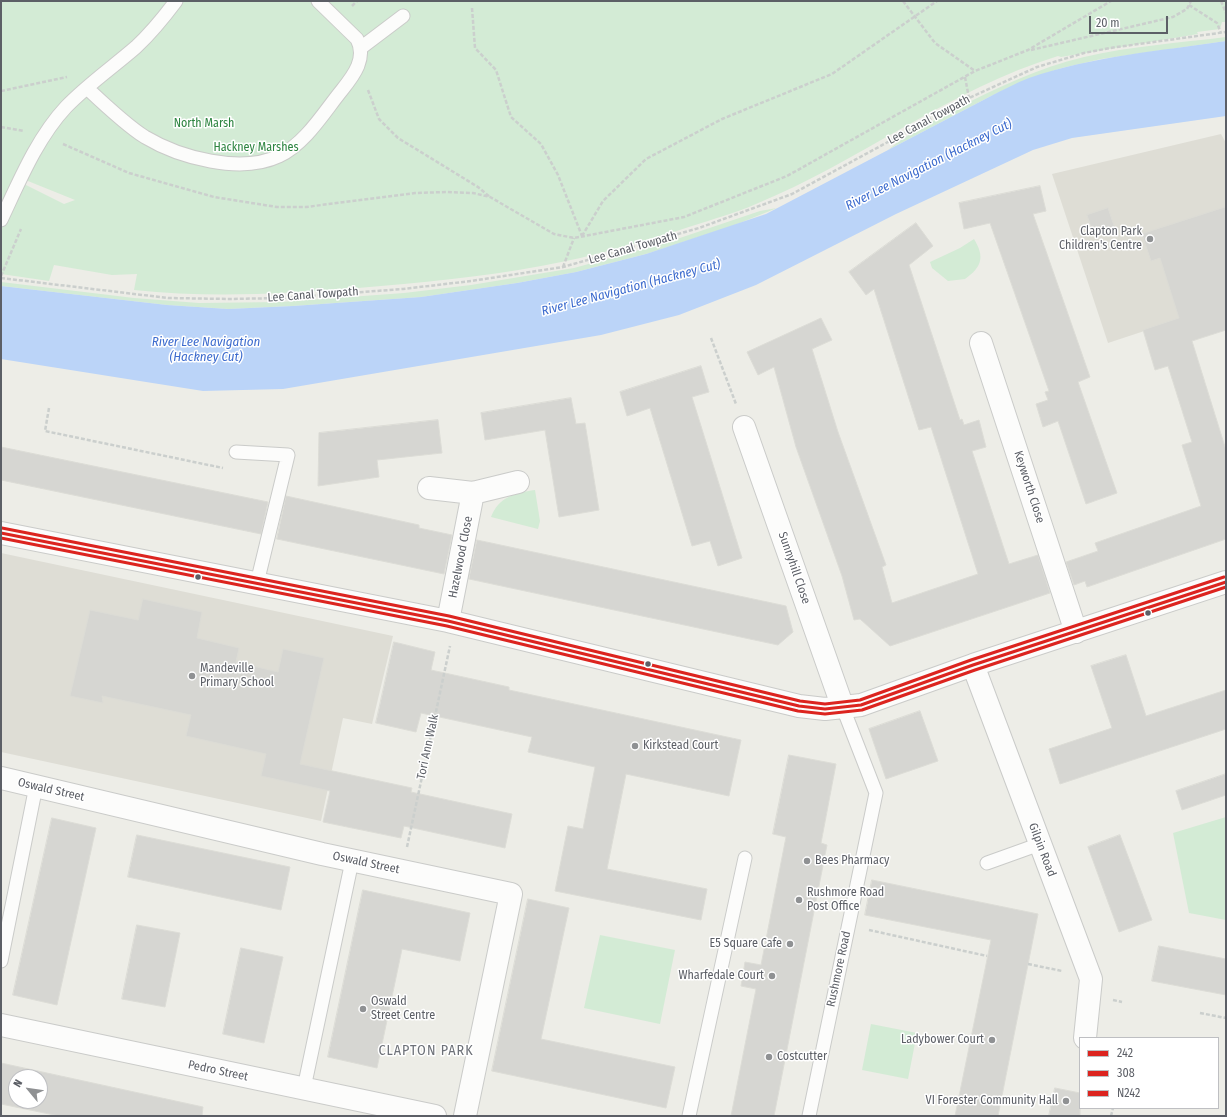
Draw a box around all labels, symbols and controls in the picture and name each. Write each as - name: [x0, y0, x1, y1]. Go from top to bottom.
- scale bar: [1091, 8, 1170, 34]
- text: 20 m: [1096, 16, 1120, 30]
- street label: Lee Canal Towpath: [885, 92, 973, 148]
- water label: River Lee Navigation (Hackney Cut): [843, 116, 1015, 214]
- park label: North Marsh: [174, 117, 234, 131]
- park label: Hackney Marshes: [213, 141, 299, 155]
- place label: Clapton Park Children's Centre: [1059, 225, 1142, 253]
- street label: Lee Canal Towpath: [587, 229, 679, 267]
- marker: Clapton Park Children's Centre: [1145, 234, 1155, 244]
- water label: River Lee Navigation (Hackney Cut): [540, 257, 722, 319]
- street label: Lee Canal Towpath: [267, 285, 359, 305]
- water label: River Lee Navigation (Hackney Cut): [152, 334, 260, 365]
- street label: Keyworth Close: [1011, 449, 1047, 525]
- street label: Hazelwood Close: [446, 515, 476, 599]
- street label: Sunnyhill Close: [775, 530, 813, 606]
- unlabelled marker: [193, 572, 203, 582]
- unlabelled marker: [1143, 608, 1153, 618]
- unlabelled marker: [643, 659, 653, 669]
- place label: Mandeville Primary School: [200, 662, 274, 690]
- marker: Mandeville Primary School: [187, 671, 197, 681]
- street label: Tori Ann Walk: [414, 713, 442, 781]
- place label: Kirkstead Court: [643, 739, 718, 753]
- marker: Kirkstead Court: [630, 741, 640, 751]
- street label: Oswald Street: [16, 775, 86, 805]
- street label: Gilpin Road: [1025, 821, 1059, 879]
- street label: Oswald Street: [331, 849, 401, 877]
- place label: Bees Pharmacy: [815, 854, 889, 868]
- marker: Bees Pharmacy: [802, 856, 812, 866]
- place label: Rushmore Road Post Office: [807, 886, 884, 914]
- marker: Rushmore Road Post Office: [794, 895, 804, 905]
- street label: Rushmore Road: [824, 930, 854, 1008]
- place label: E5 Square Cafe: [710, 937, 782, 951]
- marker: E5 Square Cafe: [785, 939, 795, 949]
- place label: Wharfedale Court: [679, 969, 764, 983]
- marker: Wharfedale Court: [767, 971, 777, 981]
- place label: Oswald Street Centre: [371, 995, 435, 1023]
- marker: Oswald Street Centre: [358, 1004, 368, 1014]
- place label: Ladybower Court: [901, 1033, 984, 1047]
- marker: Ladybower Court: [987, 1035, 997, 1045]
- legend: [1079, 1037, 1219, 1109]
- district label: CLAPTON PARK: [378, 1043, 474, 1059]
- text: 242: [1117, 1046, 1133, 1060]
- place label: Costcutter: [777, 1050, 827, 1064]
- marker: Costcutter: [764, 1052, 774, 1062]
- street label: Pedro Street: [187, 1058, 249, 1084]
- text: 308: [1117, 1066, 1135, 1080]
- north arrow: [8, 1069, 48, 1109]
- text: N: [11, 1077, 25, 1089]
- text: N242: [1117, 1086, 1140, 1100]
- place label: VI Forester Community Hall: [926, 1094, 1058, 1108]
- marker: VI Forester Community Hall: [1061, 1096, 1071, 1106]

